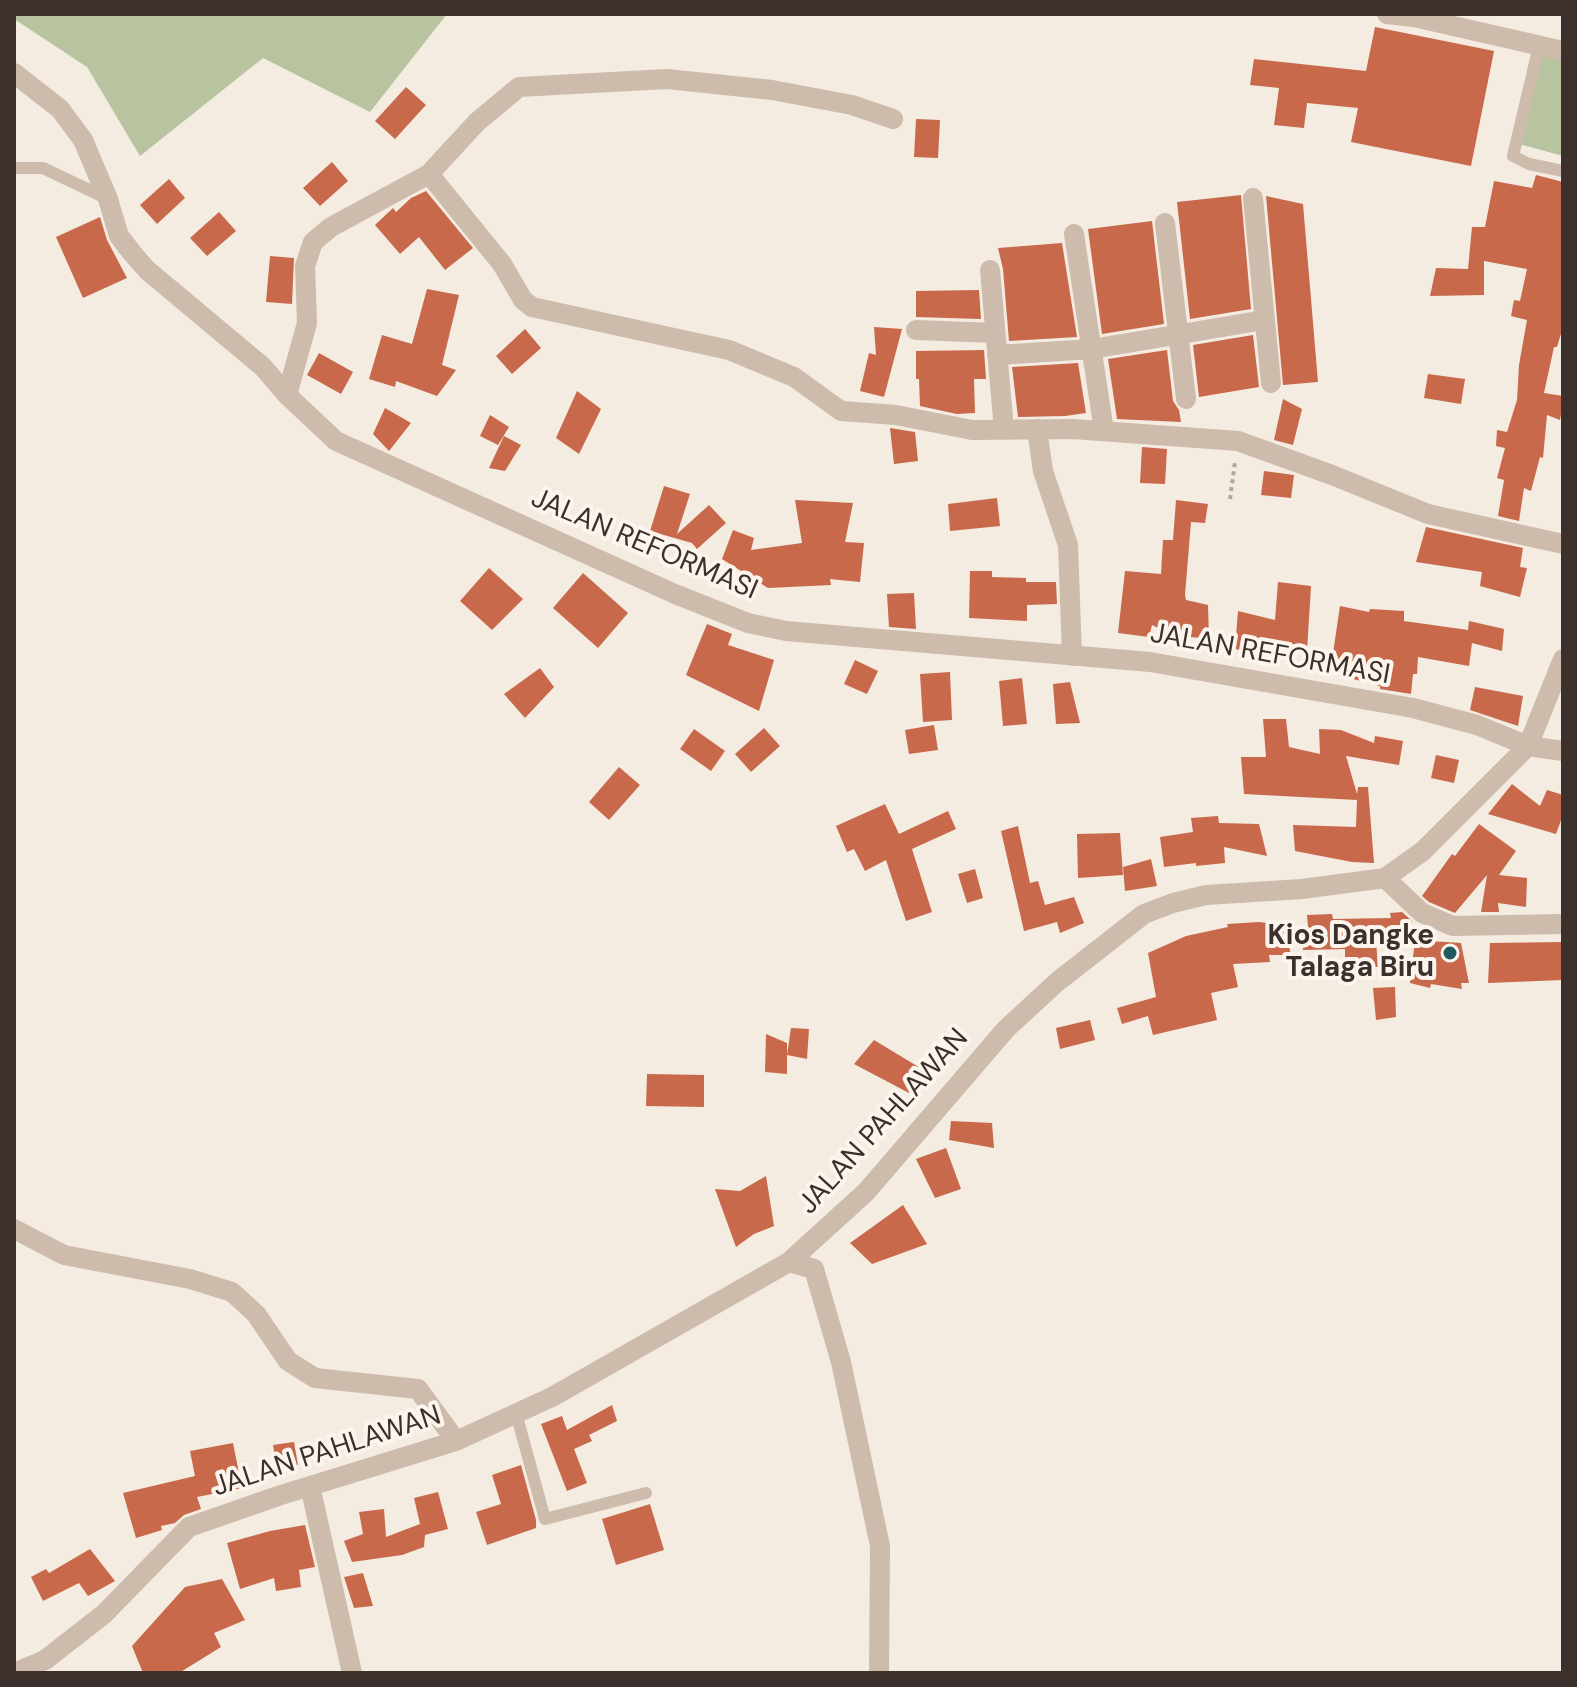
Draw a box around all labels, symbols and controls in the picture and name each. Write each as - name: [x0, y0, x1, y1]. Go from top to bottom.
- street label: JALAN REFORMASI: [526, 482, 762, 608]
- street label: JALAN REFORMASI: [1148, 617, 1392, 693]
- place label: Kios Dangke Talaga Biru: [1267, 920, 1434, 986]
- marker: Kios Dangke Talaga Biru: [1441, 944, 1459, 962]
- street label: JALAN PAHLAWAN: [792, 1022, 976, 1222]
- street label: JALAN PAHLAWAN: [209, 1399, 445, 1505]

